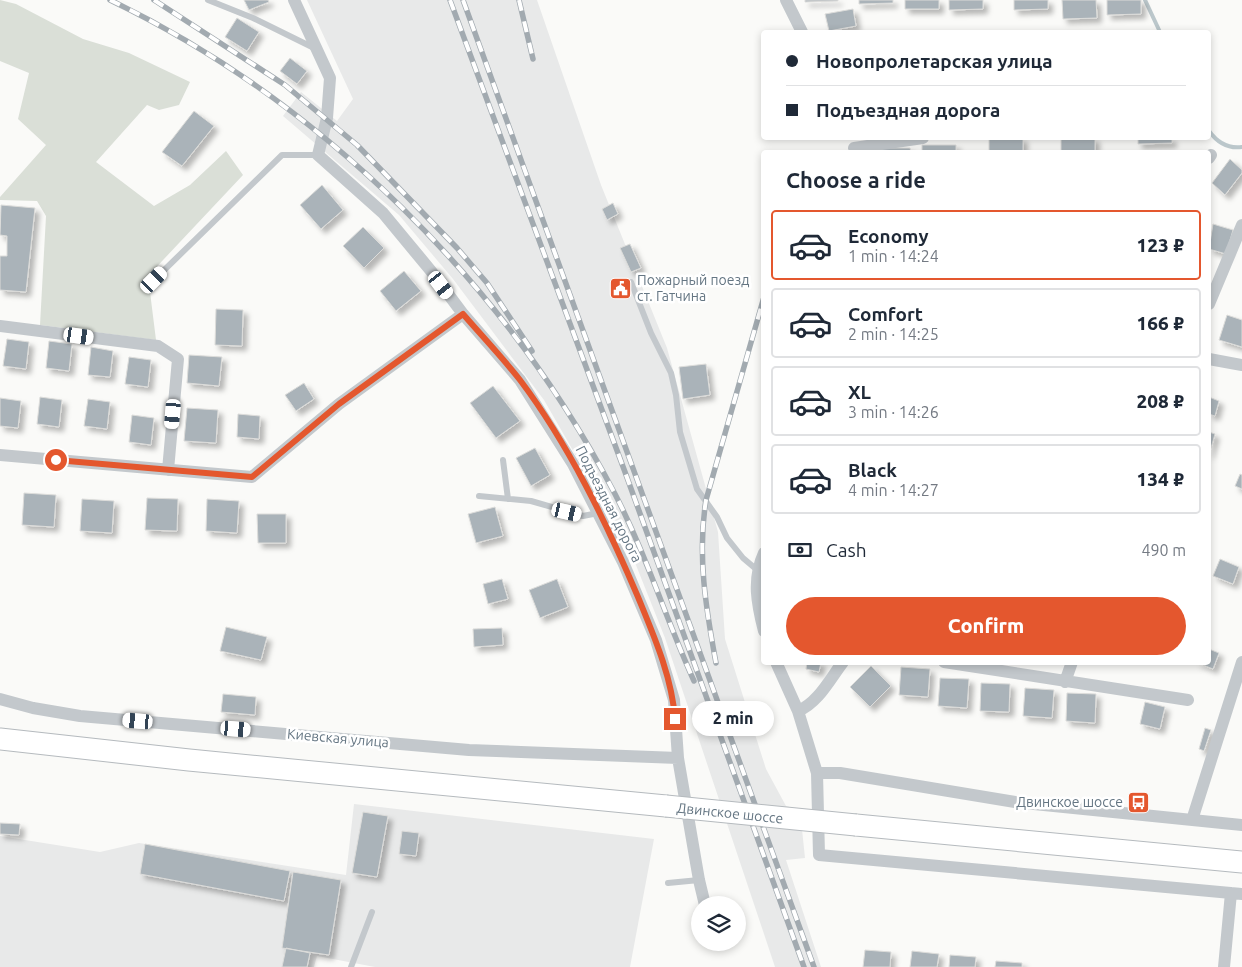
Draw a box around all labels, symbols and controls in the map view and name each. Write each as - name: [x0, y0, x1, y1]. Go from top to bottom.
- text: Новопролетарская улица: [816, 50, 1053, 72]
- text: Подъездная дорога: [816, 99, 1000, 121]
- text: Choose a ride: [786, 167, 926, 192]
- icon: car: [788, 223, 833, 268]
- text: Economy: [848, 225, 929, 247]
- text: 123 ₽: [1137, 234, 1184, 256]
- text: 1 min · 14:24: [848, 247, 939, 265]
- car: [138, 264, 169, 296]
- car: [425, 269, 456, 301]
- place label: Пожарный поезд ст. Гатчина: [637, 272, 749, 304]
- public building icon: Пожарный поезд ст. Гатчина: [609, 276, 633, 300]
- icon: car: [788, 301, 833, 346]
- text: Comfort: [848, 303, 923, 325]
- text: 166 ₽: [1137, 312, 1184, 334]
- text: 2 min · 14:25: [848, 325, 939, 343]
- car: [63, 326, 94, 346]
- icon: car: [788, 379, 833, 424]
- text: XL: [848, 381, 871, 403]
- text: 208 ₽: [1137, 390, 1184, 412]
- car: [164, 398, 181, 430]
- text: 3 min · 14:26: [848, 403, 939, 421]
- street label: Подъездная дорога: [573, 443, 645, 565]
- route start: [45, 449, 67, 471]
- icon: car: [788, 457, 833, 502]
- text: Black: [848, 459, 897, 481]
- text: 134 ₽: [1137, 468, 1184, 490]
- text: 4 min · 14:27: [848, 481, 939, 499]
- car: [550, 501, 583, 523]
- icon: cash: [786, 536, 814, 564]
- text: Cash: [826, 539, 867, 561]
- text: 490 m: [1141, 541, 1186, 559]
- button: Confirm: [786, 597, 1186, 655]
- callout: 2 min: [692, 702, 775, 736]
- route end: [664, 708, 686, 730]
- text: 2 min: [713, 709, 753, 727]
- car: [122, 712, 153, 730]
- car: [220, 720, 251, 738]
- street label: Киевская улица: [286, 726, 390, 750]
- bus stop icon: Двинское шоссе: [1127, 790, 1151, 814]
- place label: Двинское шоссе: [1016, 794, 1123, 810]
- street label: Двинское шоссе: [676, 799, 784, 827]
- map controls: [691, 896, 746, 951]
- button: layers: [691, 896, 746, 951]

